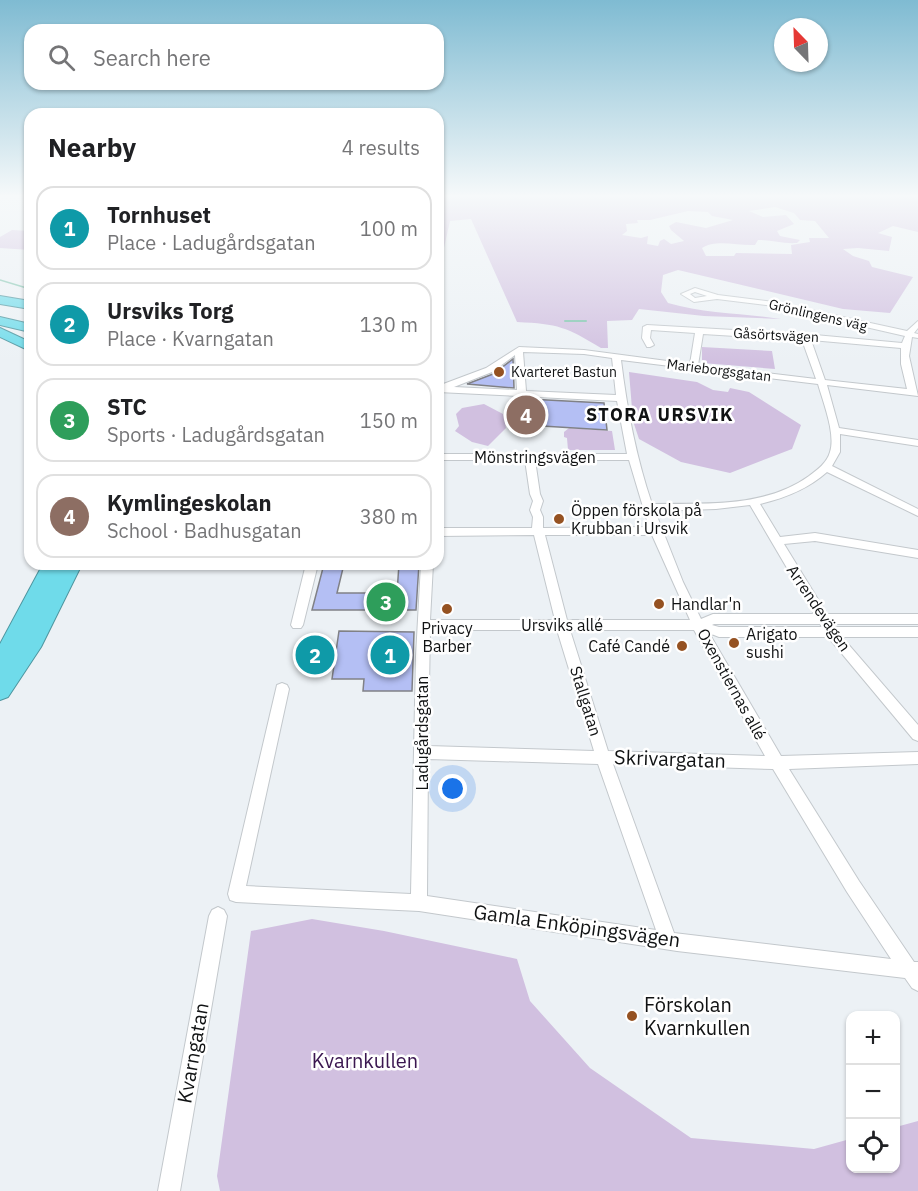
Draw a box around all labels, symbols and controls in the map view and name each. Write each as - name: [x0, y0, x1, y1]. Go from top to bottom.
- north arrow: [774, 18, 828, 72]
- search box: [24, 24, 444, 90]
- icon: search: [45, 41, 78, 74]
- text: Search here: [93, 43, 211, 72]
- text: Nearby: [48, 130, 136, 164]
- text: 4 results: [342, 134, 420, 161]
- text: Tornhuset: [107, 200, 211, 229]
- text: 1: [64, 215, 76, 242]
- text: 100 m: [360, 215, 418, 242]
- text: Place · Ladugårdsgatan: [107, 229, 316, 256]
- street label: Grönlingens väg: [767, 295, 870, 335]
- text: Ursviks Torg: [107, 296, 233, 325]
- text: 2: [64, 311, 76, 338]
- text: 130 m: [360, 311, 418, 338]
- street label: Gåsörtsvägen: [733, 324, 819, 346]
- text: Place · Kvarngatan: [107, 325, 274, 352]
- street label: Marieborgsgatan: [666, 355, 772, 385]
- place label: Kvarteret Bastun: [511, 363, 617, 381]
- marker: Kvarteret Bastun: [492, 365, 506, 379]
- text: STC: [107, 392, 147, 421]
- pin: 4: [506, 392, 546, 438]
- district label: STORA URSVIK: [586, 403, 734, 426]
- text: 3: [64, 407, 76, 434]
- text: 150 m: [360, 407, 418, 434]
- text: Sports · Ladugårdsgatan: [107, 421, 325, 448]
- street label: Mönstringsvägen: [474, 447, 596, 467]
- text: Kymlingeskolan: [107, 488, 272, 517]
- place label: Öppen förskola på Krubban i Ursvik: [571, 500, 702, 538]
- text: 4: [64, 503, 76, 530]
- text: 380 m: [360, 503, 418, 530]
- marker: Öppen förskola på Krubban i Ursvik: [552, 512, 566, 526]
- text: School · Badhusgatan: [107, 517, 302, 544]
- street label: Arrendevägen: [783, 561, 855, 655]
- pin: 3: [366, 580, 406, 624]
- place label: Handlar'n: [671, 594, 741, 614]
- marker: Handlar'n: [652, 597, 666, 611]
- marker: Privacy Barber: [440, 602, 454, 616]
- street label: Ursviks allé: [521, 615, 603, 635]
- place label: Privacy Barber: [421, 618, 473, 656]
- place label: Arigato sushi: [746, 624, 798, 662]
- street label: Oxenstiernas allé: [693, 625, 771, 743]
- pin: 2: [296, 632, 334, 678]
- pin: 1: [370, 632, 410, 678]
- place label: Café Candé: [588, 636, 670, 656]
- marker: Arigato sushi: [727, 636, 741, 650]
- marker: Café Candé: [675, 639, 689, 653]
- street label: Stallgatan: [566, 664, 606, 738]
- street label: Ladugårdsgatan: [412, 676, 432, 790]
- street label: Skrivargatan: [614, 743, 726, 774]
- your location: [438, 774, 467, 803]
- street label: Gamla Enköpingsvägen: [472, 898, 682, 953]
- place label: Förskolan Kvarnkullen: [644, 991, 750, 1041]
- street label: Kvarngatan: [170, 1000, 215, 1105]
- marker: Förskolan Kvarnkullen: [625, 1009, 639, 1023]
- map controls: [846, 1011, 900, 1173]
- button: +: [846, 1011, 900, 1065]
- park label: Kvarnkullen: [312, 1047, 418, 1074]
- button: −: [846, 1065, 900, 1119]
- button: locate: [846, 1119, 900, 1173]

